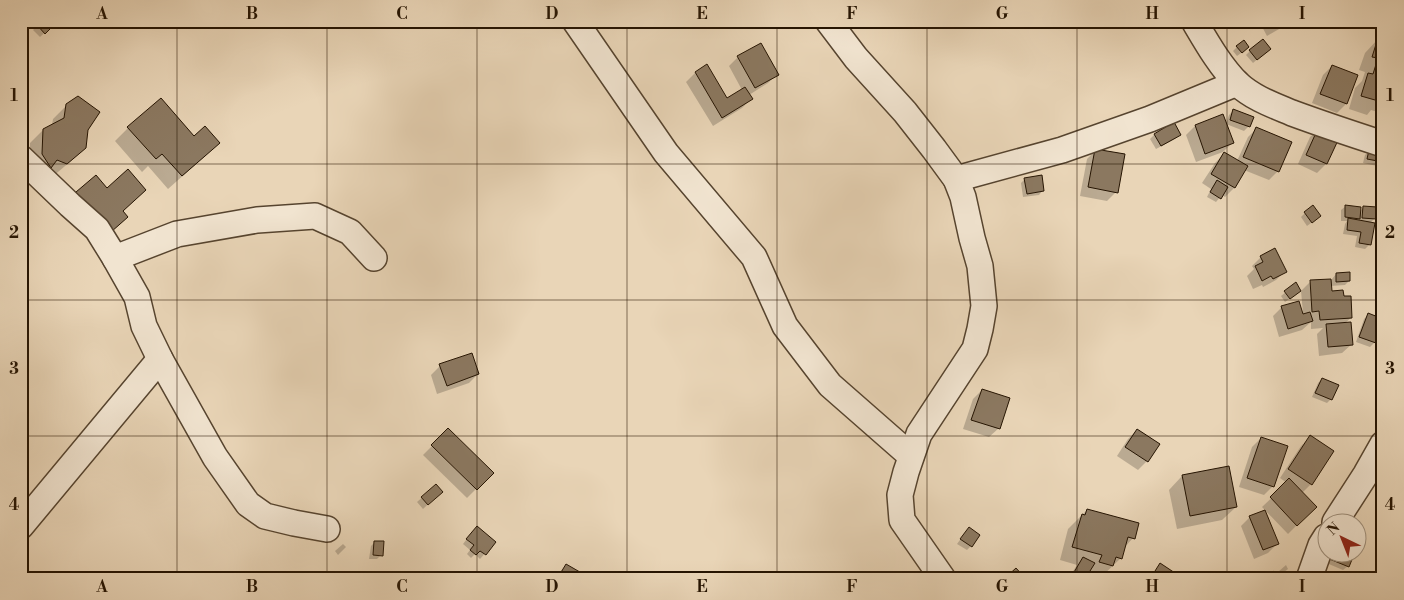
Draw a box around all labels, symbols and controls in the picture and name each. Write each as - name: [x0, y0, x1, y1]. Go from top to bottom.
- text: A: [95, 4, 108, 24]
- text: B: [246, 4, 258, 24]
- text: C: [396, 4, 408, 24]
- text: D: [546, 4, 559, 24]
- text: E: [696, 4, 708, 24]
- text: F: [846, 4, 858, 24]
- text: G: [996, 4, 1009, 24]
- text: H: [1145, 4, 1159, 24]
- text: I: [1299, 4, 1305, 24]
- text: 1: [10, 86, 18, 106]
- text: 1: [1386, 86, 1394, 106]
- text: 2: [9, 223, 19, 243]
- text: 2: [1385, 223, 1395, 243]
- text: 3: [9, 359, 19, 379]
- text: 3: [1385, 359, 1395, 379]
- text: 4: [9, 495, 20, 515]
- text: 4: [1385, 495, 1396, 515]
- north arrow: [1316, 512, 1366, 562]
- text: N: [1324, 519, 1344, 540]
- text: A: [95, 577, 108, 597]
- text: B: [246, 577, 258, 597]
- text: C: [396, 577, 408, 597]
- text: D: [546, 577, 559, 597]
- text: E: [696, 577, 708, 597]
- text: F: [846, 577, 858, 597]
- text: G: [996, 577, 1009, 597]
- text: H: [1145, 577, 1159, 597]
- text: I: [1299, 577, 1305, 597]

